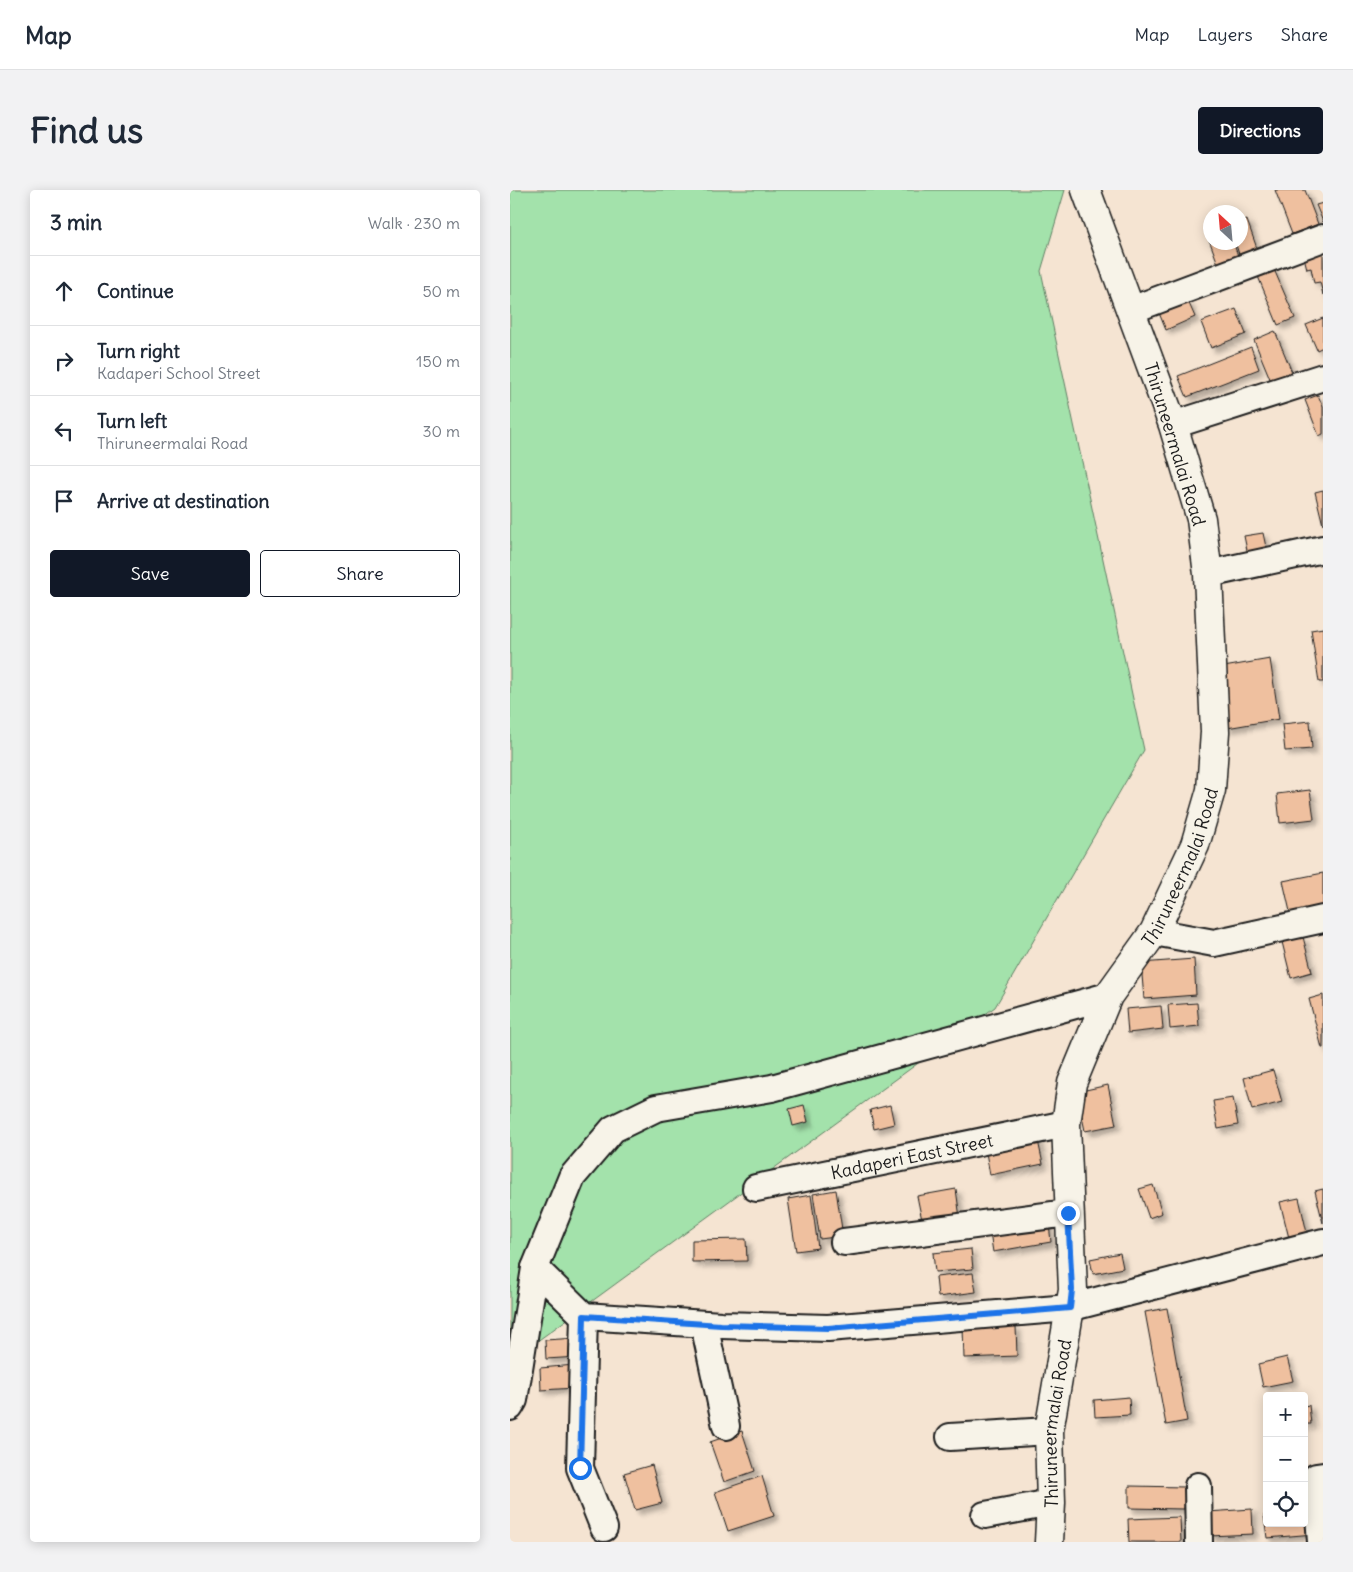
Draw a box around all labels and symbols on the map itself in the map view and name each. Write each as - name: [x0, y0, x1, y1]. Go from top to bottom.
- north arrow: [1203, 205, 1248, 250]
- street label: Thiruneermalai Road: [1139, 359, 1211, 529]
- street label: Thiruneermalai Road: [1136, 785, 1223, 951]
- street label: Kadaperi East Street: [829, 1128, 995, 1184]
- route end: [1057, 1202, 1080, 1225]
- street label: Thiruneermalai Road: [1037, 1337, 1076, 1509]
- route start: [569, 1457, 592, 1480]

